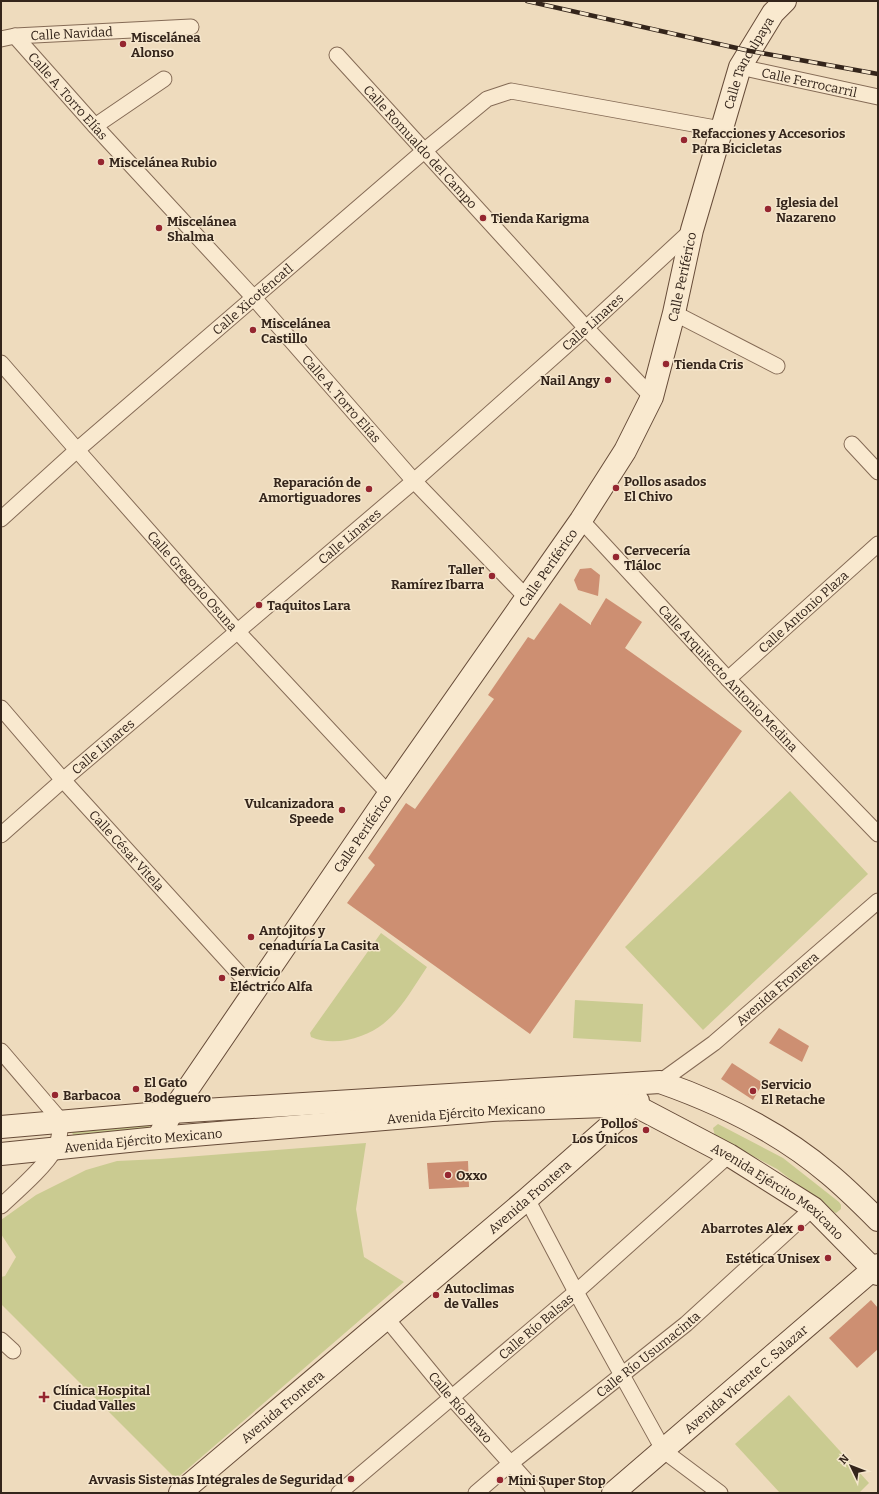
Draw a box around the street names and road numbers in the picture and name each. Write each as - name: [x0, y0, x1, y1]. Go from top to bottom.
- street label: Calle Tanculpaya: [720, 14, 776, 111]
- street label: Calle Navidad: [30, 23, 113, 43]
- street label: Calle A. Torro Elías: [25, 49, 111, 142]
- street label: Calle Ferrocarril: [760, 64, 859, 100]
- street label: Calle Romualdo del Campo: [361, 82, 481, 211]
- street label: Calle Periférico: [664, 231, 699, 323]
- street label: Calle Xicoténcatl: [209, 260, 296, 338]
- street label: Calle Linares: [559, 290, 626, 353]
- street label: Calle A. Torro Elías: [299, 351, 384, 445]
- street label: Calle Linares: [315, 505, 384, 567]
- street label: Calle Periférico: [515, 526, 580, 609]
- street label: Calle Gregorio Osuna: [145, 528, 241, 634]
- street label: Calle Antonio Plaza: [755, 567, 851, 656]
- street label: Calle Arquitecto Antonio Medina: [656, 602, 801, 754]
- street label: Calle Linares: [68, 715, 137, 777]
- street label: Calle Periférico: [330, 791, 394, 875]
- street label: Calle César Vitela: [86, 807, 167, 894]
- street label: Avenida Frontera: [733, 949, 821, 1028]
- street label: Avenida Ejército Mexicano: [386, 1101, 546, 1126]
- street label: Avenida Ejército Mexicano: [63, 1125, 223, 1155]
- street label: Avenida Ejército Mexicano: [709, 1140, 847, 1242]
- street label: Avenida Frontera: [485, 1157, 573, 1236]
- street label: Calle Río Balsas: [495, 1290, 576, 1362]
- street label: Calle Río Usumacinta: [593, 1308, 703, 1400]
- street label: Avenida Vicente C. Salazar: [681, 1321, 811, 1436]
- street label: Avenida Frontera: [238, 1367, 327, 1446]
- street label: Calle Río Bravo: [426, 1369, 496, 1446]

